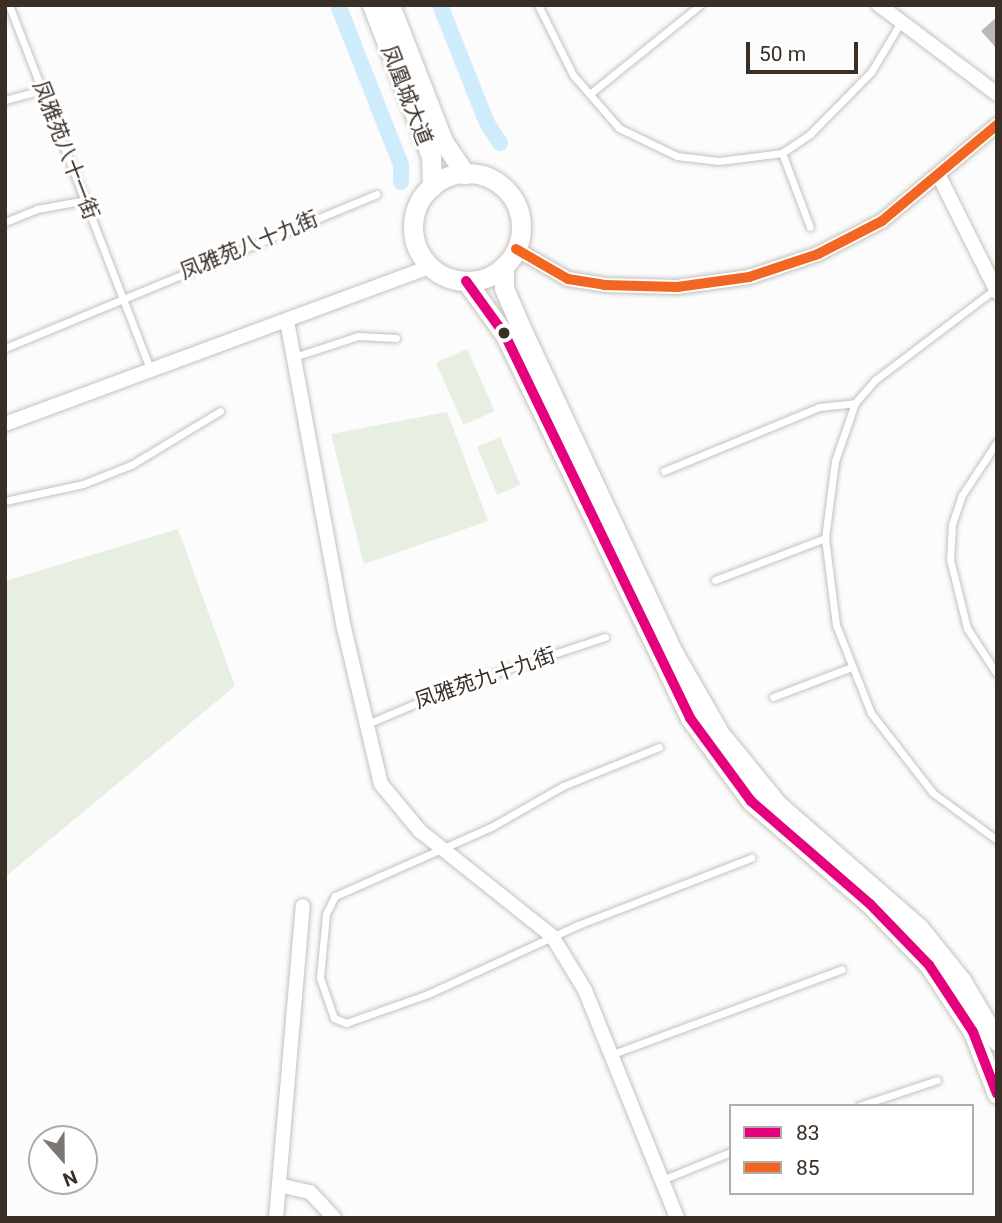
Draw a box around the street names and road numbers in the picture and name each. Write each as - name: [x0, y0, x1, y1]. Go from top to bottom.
- street label: 凤凰城大道: [376, 41, 438, 149]
- street label: 凤雅苑八十一街: [28, 77, 104, 223]
- street label: 凤雅苑八十九街: [176, 206, 322, 284]
- street label: 凤雅苑九十九街: [411, 642, 559, 714]

